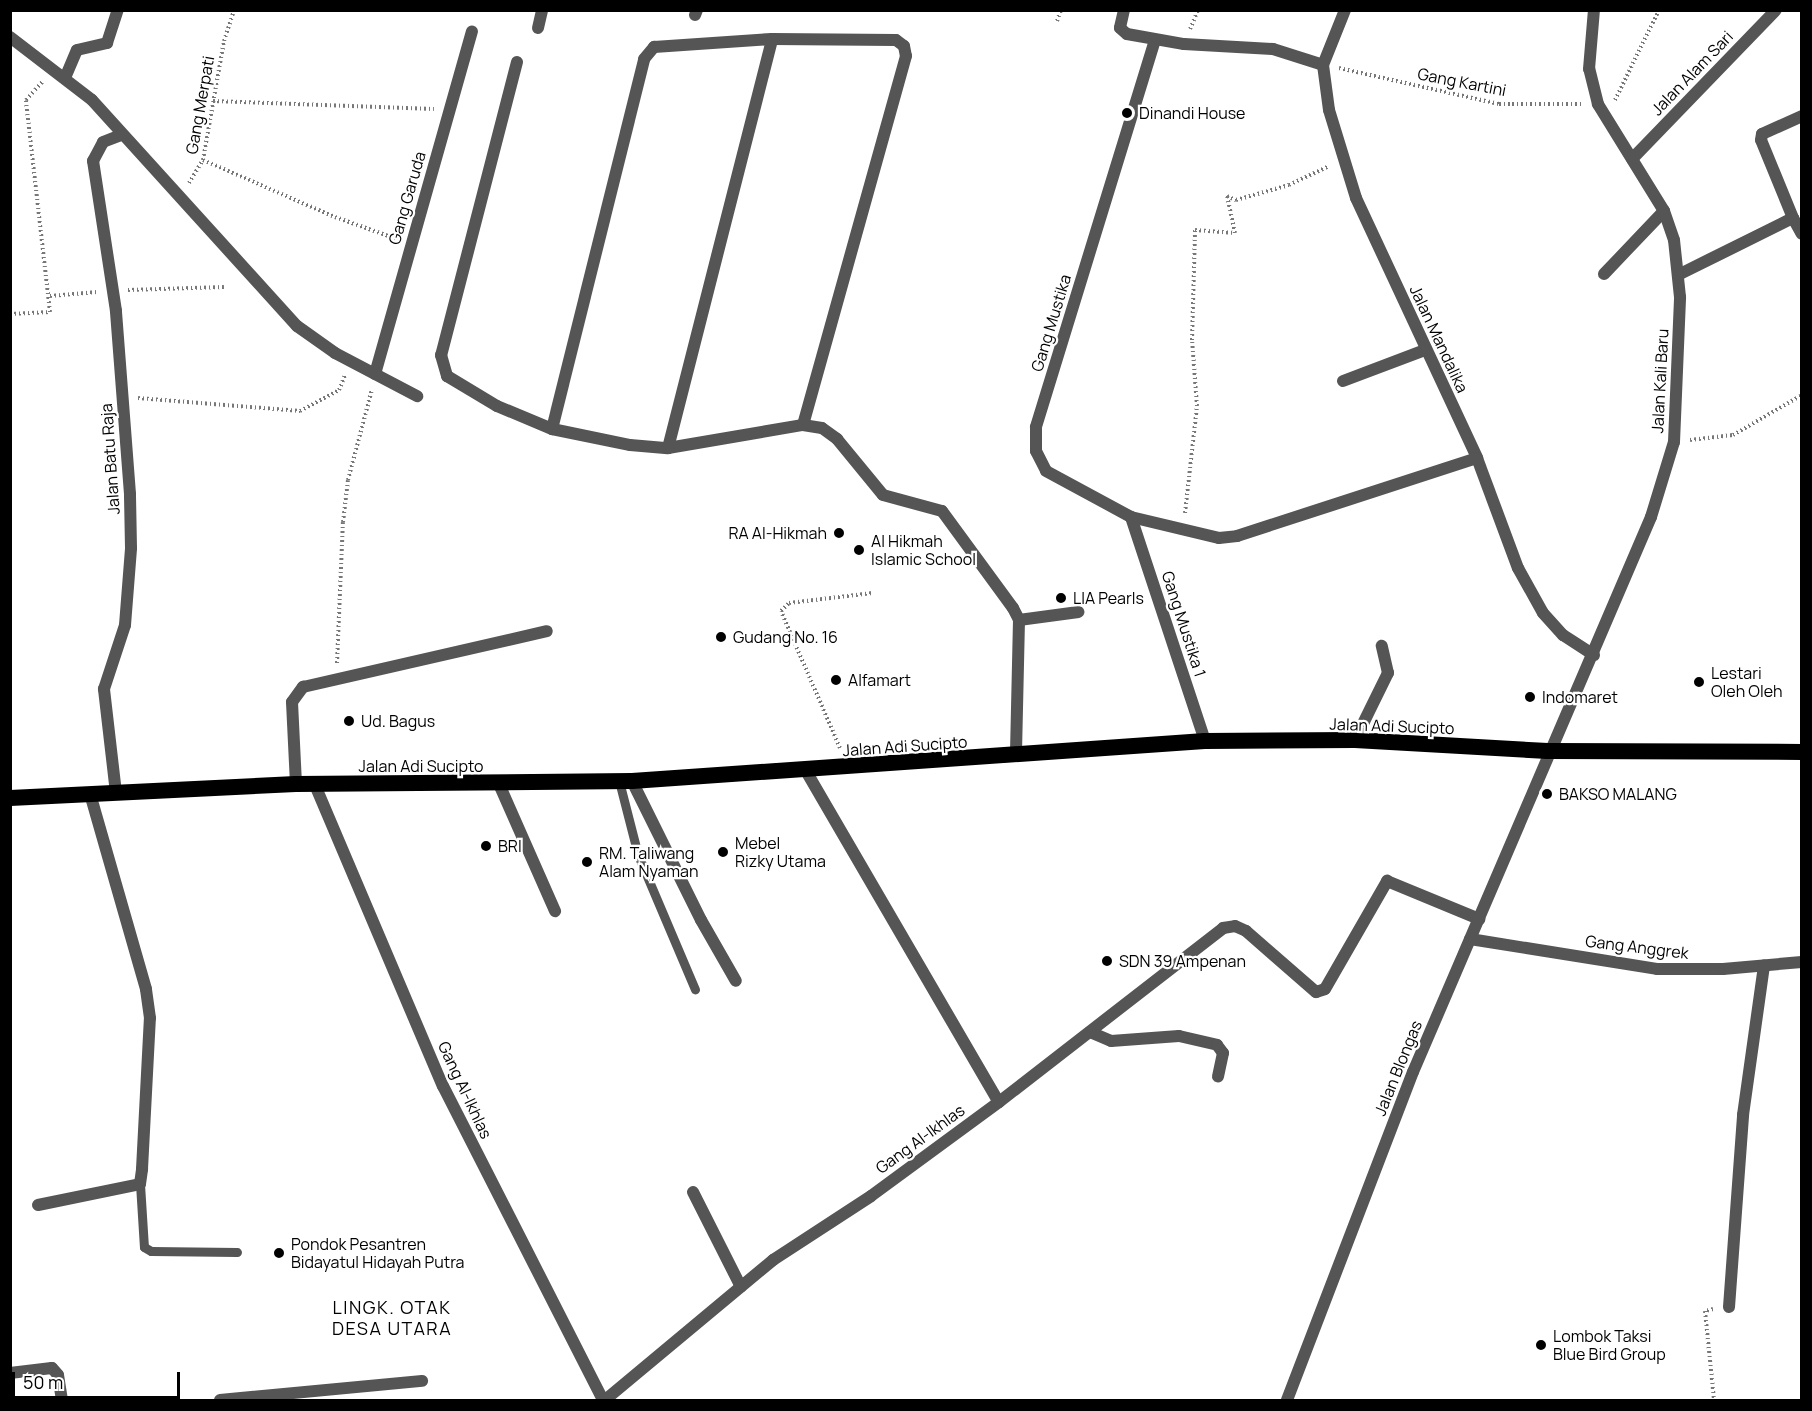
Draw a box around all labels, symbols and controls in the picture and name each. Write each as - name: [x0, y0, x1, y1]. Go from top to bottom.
- street label: Jalan Alam Sari: [1647, 27, 1737, 119]
- street label: Gang Merpati: [182, 54, 218, 156]
- street label: Gang Kartini: [1416, 64, 1508, 100]
- place label: Dinandi House: [1139, 103, 1245, 123]
- marker: Dinandi House: [1120, 106, 1134, 120]
- street label: Gang Garuda: [385, 149, 429, 247]
- street label: Gang Mustika: [1027, 272, 1075, 374]
- street label: Jalan Mandalika: [1406, 282, 1472, 396]
- street label: Jalan Kali Baru: [1648, 328, 1672, 434]
- street label: Jalan Batu Raja: [97, 403, 123, 515]
- place label: RA Al-Hikmah: [728, 523, 827, 543]
- marker: RA Al-Hikmah: [832, 526, 846, 540]
- place label: Al Hikmah Islamic School: [871, 531, 976, 569]
- marker: Al Hikmah Islamic School: [852, 543, 866, 557]
- street label: Gang Mustika 1: [1158, 569, 1210, 679]
- place label: LIA Pearls: [1073, 588, 1144, 608]
- marker: LIA Pearls: [1054, 591, 1068, 605]
- place label: Gudang No. 16: [733, 627, 838, 647]
- marker: Gudang No. 16: [714, 630, 728, 644]
- place label: Lestari Oleh Oleh: [1711, 663, 1783, 701]
- place label: Alfamart: [848, 670, 911, 690]
- marker: Alfamart: [829, 673, 843, 687]
- marker: Lestari Oleh Oleh: [1692, 675, 1706, 689]
- place label: Indomaret: [1542, 687, 1618, 707]
- marker: Indomaret: [1523, 690, 1537, 704]
- place label: Ud. Bagus: [361, 711, 435, 731]
- marker: Ud. Bagus: [342, 714, 356, 728]
- street label: Jalan Adi Sucipto: [1329, 714, 1455, 738]
- street label: Jalan Adi Sucipto: [842, 732, 968, 760]
- street label: Jalan Adi Sucipto: [359, 756, 483, 776]
- place label: BAKSO MALANG: [1559, 784, 1677, 804]
- marker: BAKSO MALANG: [1540, 787, 1554, 801]
- place label: Mebel Rizky Utama: [735, 833, 826, 871]
- place label: BRI: [498, 836, 522, 856]
- marker: BRI: [479, 839, 493, 853]
- place label: RM. Taliwang Alam Nyaman: [599, 843, 698, 881]
- marker: Mebel Rizky Utama: [716, 845, 730, 859]
- marker: RM. Taliwang Alam Nyaman: [580, 855, 594, 869]
- street label: Gang Anggrek: [1584, 931, 1690, 963]
- place label: SDN 39 Ampenan: [1119, 951, 1246, 971]
- marker: SDN 39 Ampenan: [1100, 954, 1114, 968]
- street label: Jalan Blongas: [1370, 1018, 1426, 1118]
- street label: Gang Al-Ikhlas: [434, 1038, 496, 1142]
- street label: Gang Al-Ikhlas: [872, 1100, 968, 1178]
- place label: Pondok Pesantren Bidayatul Hidayah Putra: [291, 1234, 464, 1272]
- marker: Pondok Pesantren Bidayatul Hidayah Putra: [272, 1246, 286, 1260]
- district label: LINGK. OTAK DESA UTARA: [332, 1297, 452, 1340]
- place label: Lombok Taksi Blue Bird Group: [1553, 1326, 1666, 1364]
- marker: Lombok Taksi Blue Bird Group: [1534, 1338, 1548, 1352]
- scale bar: [15, 1360, 183, 1398]
- text: 50 m: [23, 1370, 63, 1394]

